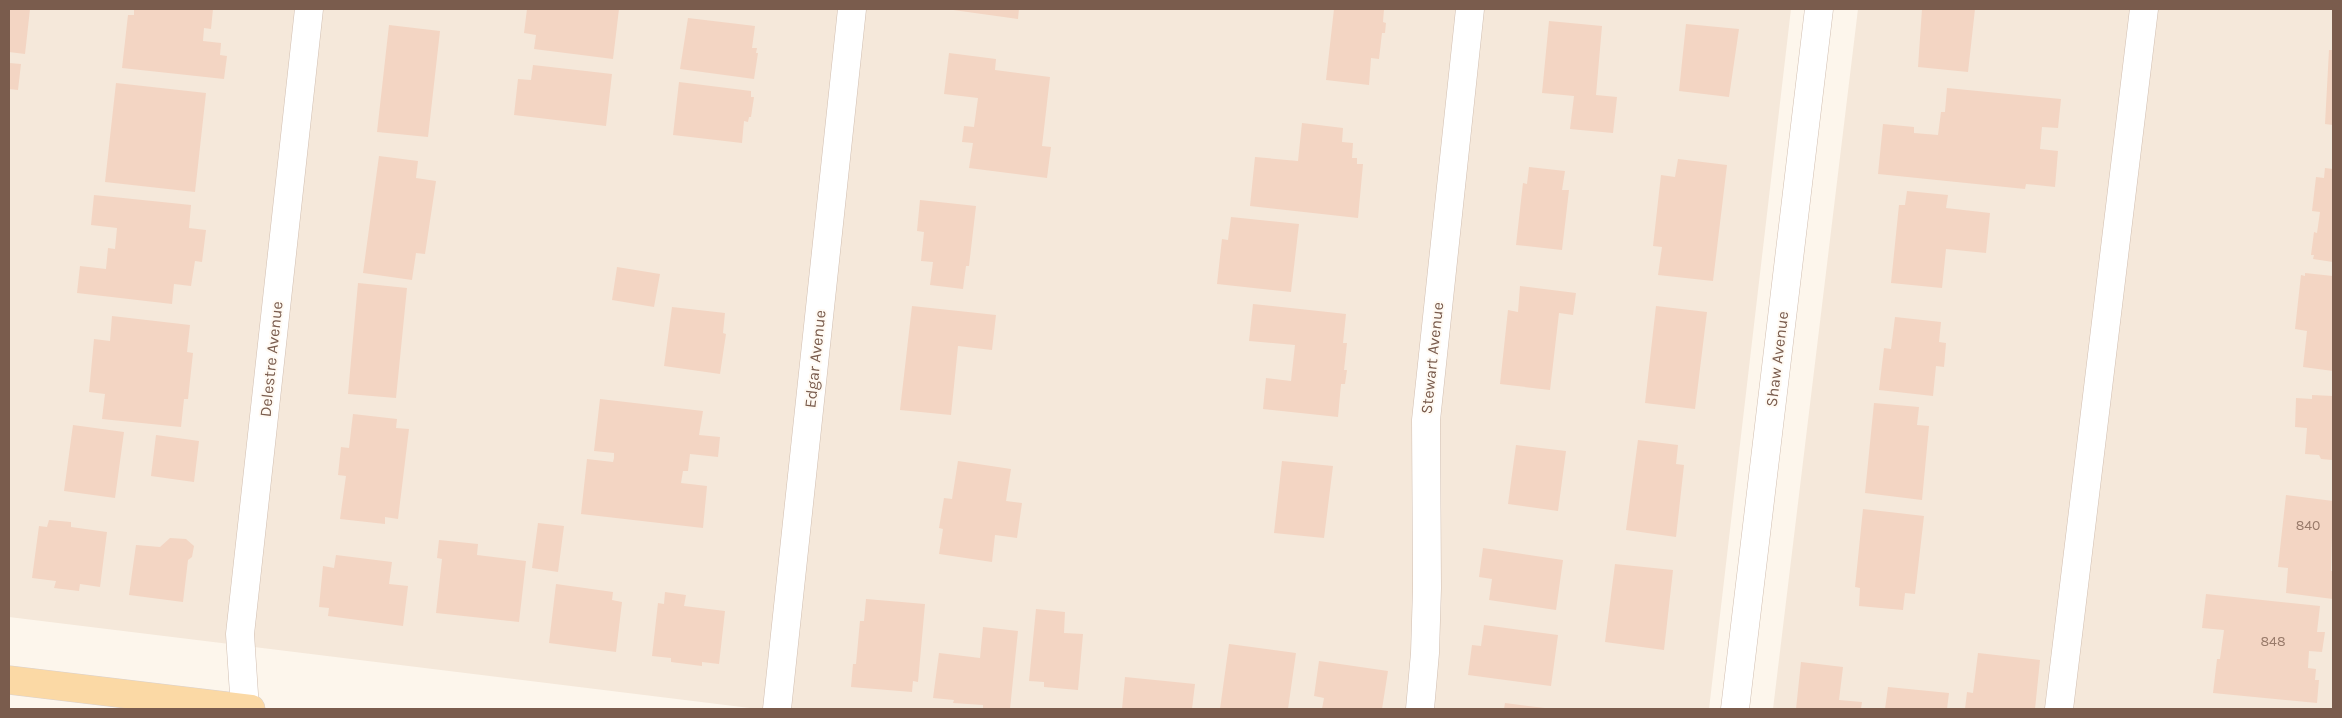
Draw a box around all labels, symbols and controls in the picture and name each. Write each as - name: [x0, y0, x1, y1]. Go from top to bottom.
- street label: Delestre Avenue: [255, 300, 287, 418]
- street label: Stewart Avenue: [1417, 301, 1447, 415]
- street label: Edgar Avenue: [800, 309, 830, 409]
- street label: Shaw Avenue: [1762, 310, 1792, 408]
- house number: 840: [2296, 517, 2320, 534]
- house number: 848: [2260, 633, 2286, 650]

